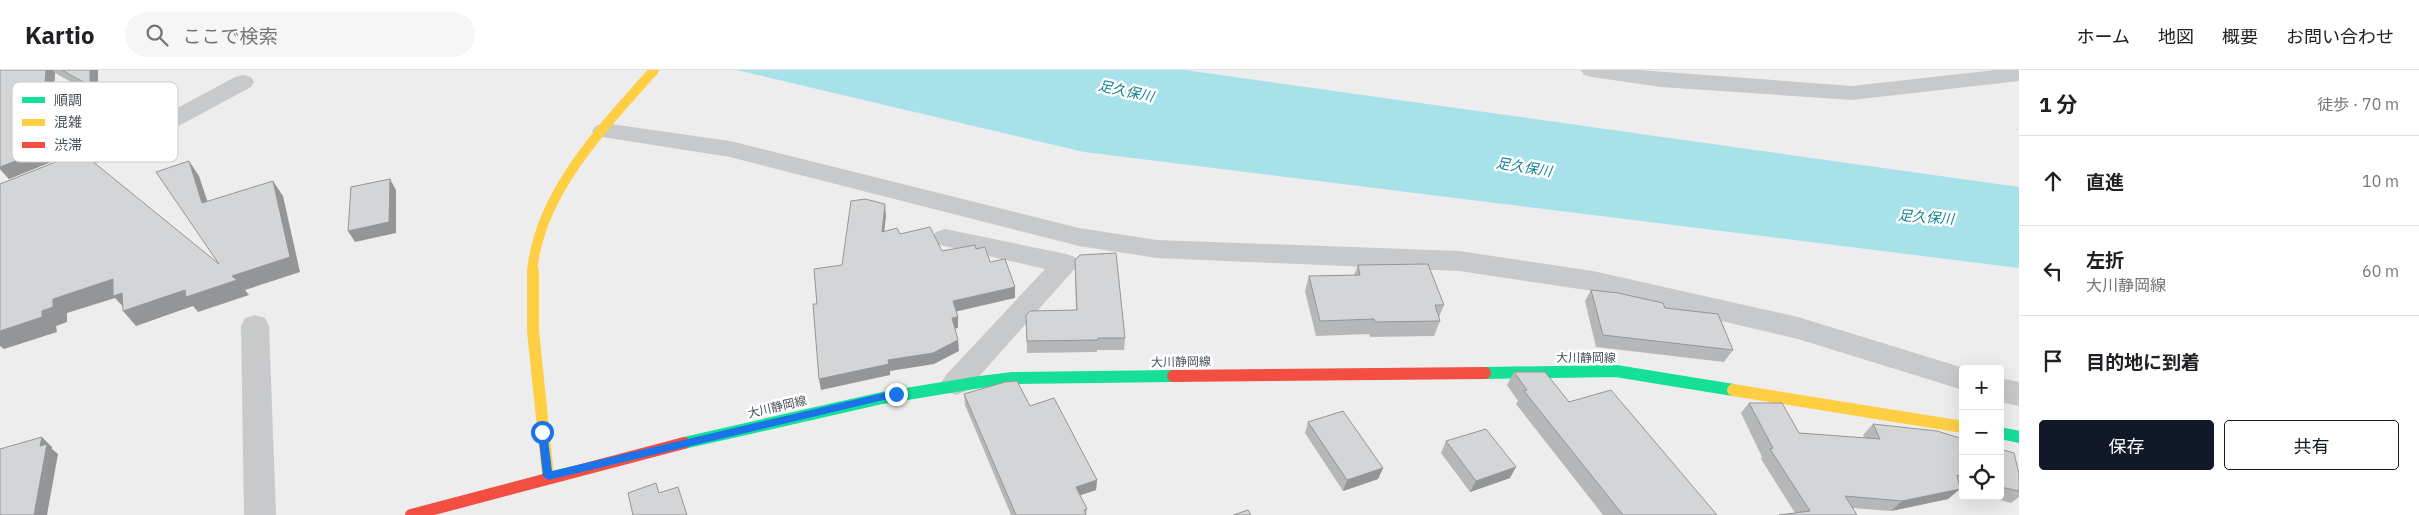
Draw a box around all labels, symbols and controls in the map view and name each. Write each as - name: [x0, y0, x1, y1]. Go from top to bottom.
- search box: [125, 12, 475, 57]
- text: Kartio: [25, 19, 95, 51]
- icon: search: [143, 21, 171, 49]
- text: ここで検索: [183, 24, 278, 48]
- text: ホーム: [2077, 25, 2130, 48]
- text: 地図: [2158, 25, 2194, 48]
- text: 概要: [2222, 25, 2258, 48]
- text: お問い合わせ: [2286, 25, 2394, 48]
- water label: 足久保川: [1097, 76, 1157, 106]
- legend: [12, 82, 178, 162]
- text: 1 分: [2039, 90, 2078, 118]
- text: 順調: [54, 91, 82, 109]
- text: 徒歩 · 70 m: [2317, 94, 2399, 114]
- text: 混雑: [54, 113, 82, 131]
- text: 渋滞: [54, 136, 82, 154]
- water label: 足久保川: [1495, 154, 1555, 181]
- icon: ahead: [2039, 167, 2067, 195]
- text: 直進: [2086, 170, 2124, 194]
- text: 10 m: [2362, 171, 2399, 191]
- water label: 足久保川: [1897, 206, 1957, 228]
- text: 左折: [2086, 248, 2124, 272]
- icon: left: [2039, 257, 2067, 285]
- text: 60 m: [2362, 261, 2399, 281]
- text: 大川静岡線: [2086, 275, 2166, 295]
- icon: arrive: [2039, 347, 2067, 375]
- street label: 大川静岡線: [1556, 350, 1616, 365]
- text: 目的地に到着: [2086, 350, 2200, 374]
- street label: 大川静岡線: [1151, 353, 1211, 370]
- map controls: [1959, 365, 2004, 500]
- button: +: [1959, 365, 2004, 410]
- route end: [885, 383, 908, 406]
- street label: 大川静岡線: [746, 392, 808, 421]
- button: −: [1959, 410, 2004, 455]
- button: 保存: [2039, 420, 2214, 470]
- button: 共有: [2224, 420, 2399, 470]
- route start: [531, 421, 554, 444]
- button: locate: [1959, 455, 2004, 500]

